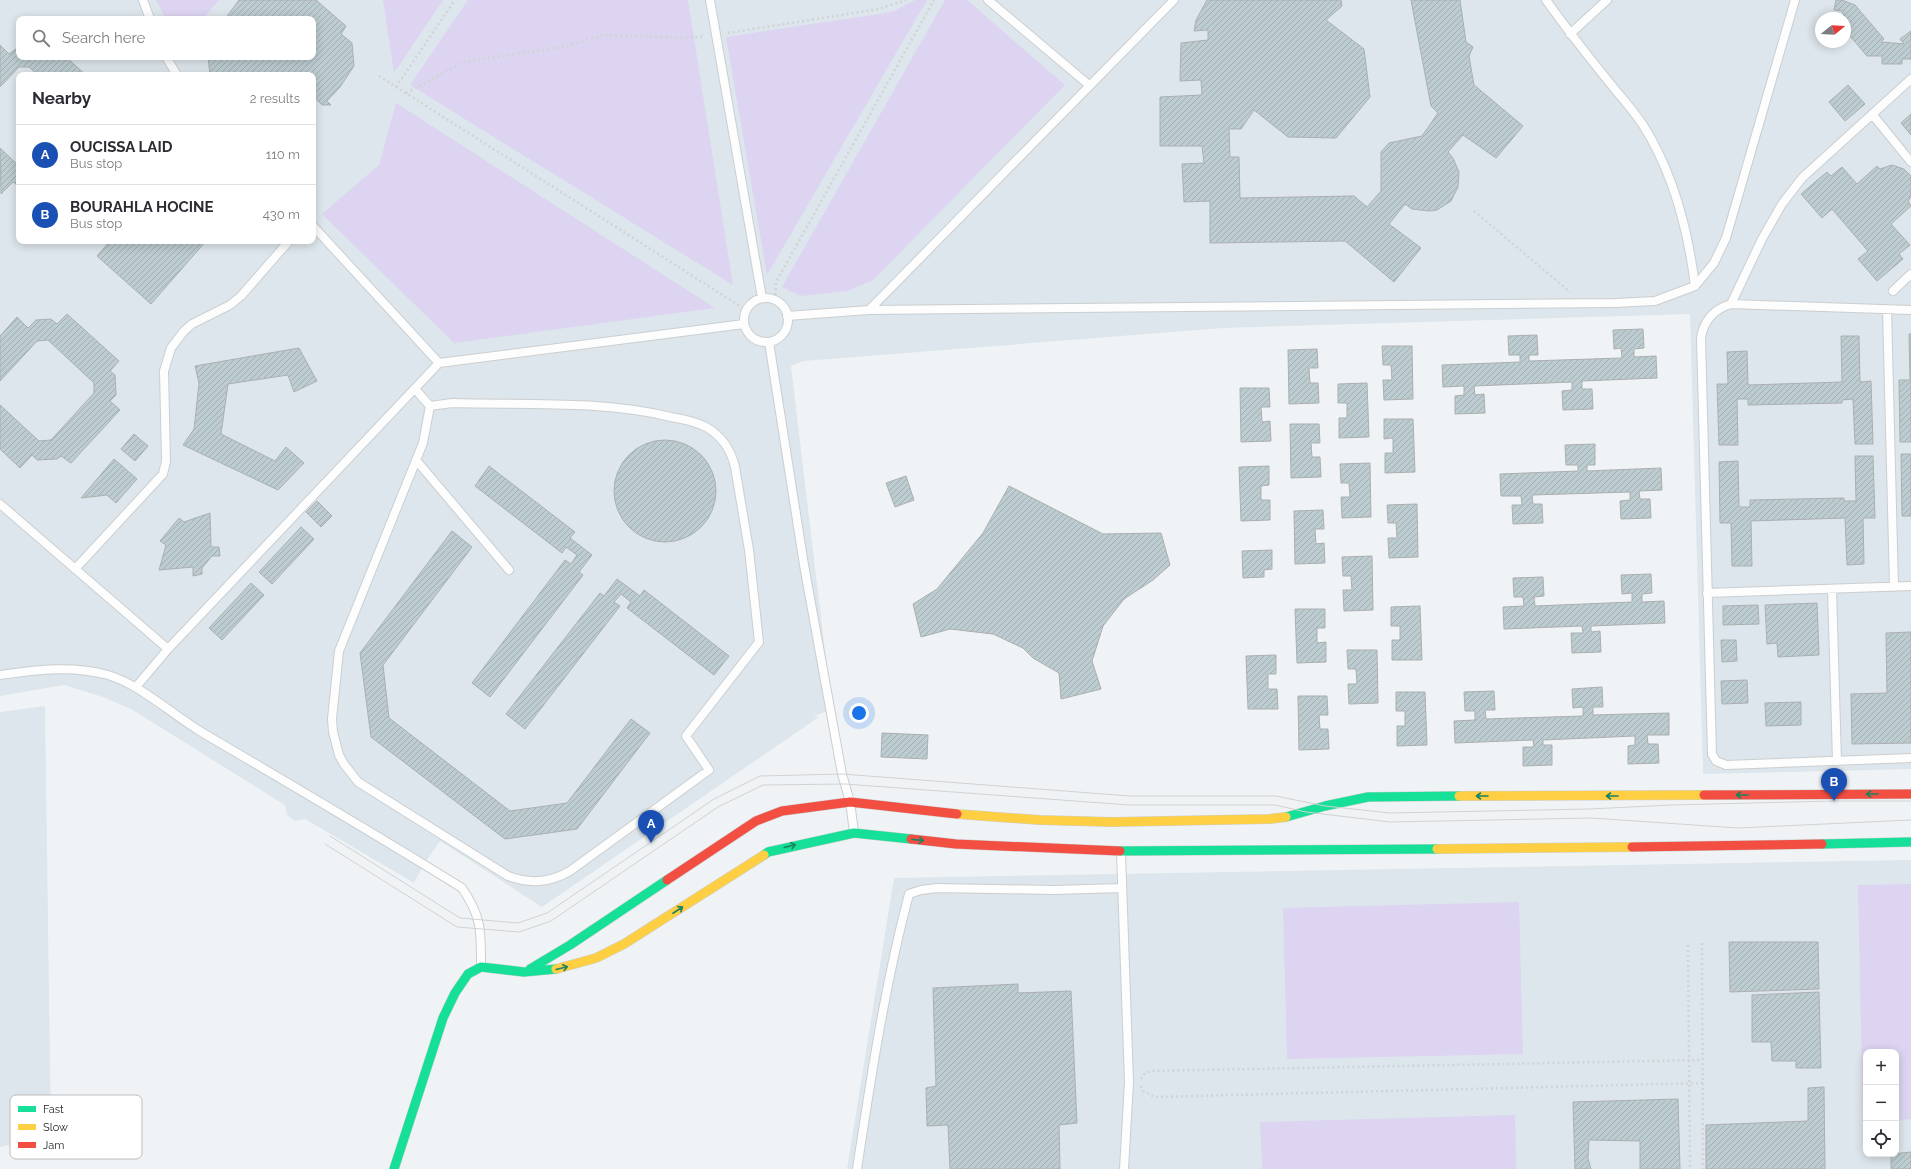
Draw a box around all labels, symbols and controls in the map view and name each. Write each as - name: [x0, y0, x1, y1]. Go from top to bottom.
- north arrow: [1815, 12, 1851, 48]
- search box: [16, 16, 316, 60]
- icon: search: [30, 27, 52, 49]
- text: Search here: [62, 29, 145, 47]
- text: Nearby: [32, 88, 91, 108]
- text: 2 results: [250, 91, 300, 106]
- text: OUCISSA LAID: [70, 138, 172, 156]
- text: A: [41, 147, 49, 162]
- text: 110 m: [266, 147, 300, 162]
- text: Bus stop: [70, 156, 122, 171]
- text: BOURAHLA HOCINE: [70, 198, 214, 216]
- text: B: [41, 207, 49, 222]
- text: 430 m: [263, 207, 300, 222]
- text: Bus stop: [70, 216, 122, 231]
- your location: [849, 703, 869, 723]
- pin: B: [1821, 768, 1847, 801]
- one-way arrow: [1866, 790, 1879, 798]
- one-way arrow: [1736, 791, 1749, 799]
- one-way arrow: [1476, 792, 1489, 800]
- one-way arrow: [1606, 792, 1619, 800]
- pin: A: [638, 810, 664, 843]
- one-way arrow: [911, 836, 924, 844]
- one-way arrow: [783, 842, 796, 850]
- one-way arrow: [672, 905, 684, 913]
- one-way arrow: [556, 963, 569, 971]
- map controls: [1863, 1049, 1899, 1157]
- button: +: [1863, 1049, 1899, 1085]
- button: −: [1863, 1085, 1899, 1121]
- legend: [10, 1095, 142, 1159]
- text: Fast: [43, 1103, 64, 1116]
- text: Slow: [43, 1121, 68, 1134]
- button: locate: [1863, 1121, 1899, 1157]
- text: Jam: [43, 1139, 64, 1152]

